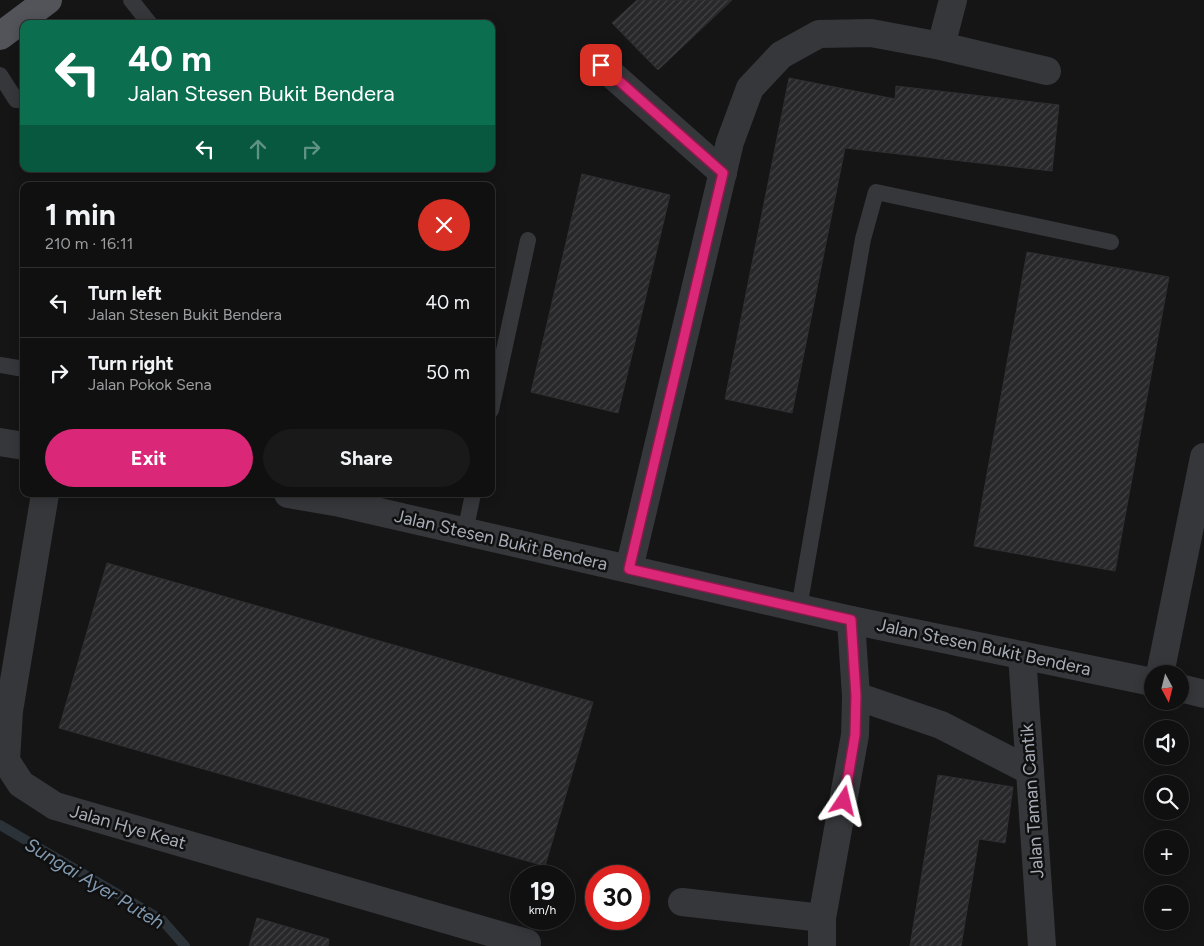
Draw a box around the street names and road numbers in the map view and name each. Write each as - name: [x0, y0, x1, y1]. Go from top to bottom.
- street label: Jalan Stesen Bukit Bendera: [392, 505, 610, 575]
- street label: Jalan Stesen Bukit Bendera: [875, 614, 1093, 680]
- street label: Jalan Taman Cantik: [1016, 723, 1048, 879]
- street label: Jalan Hye Keat: [67, 800, 189, 854]

